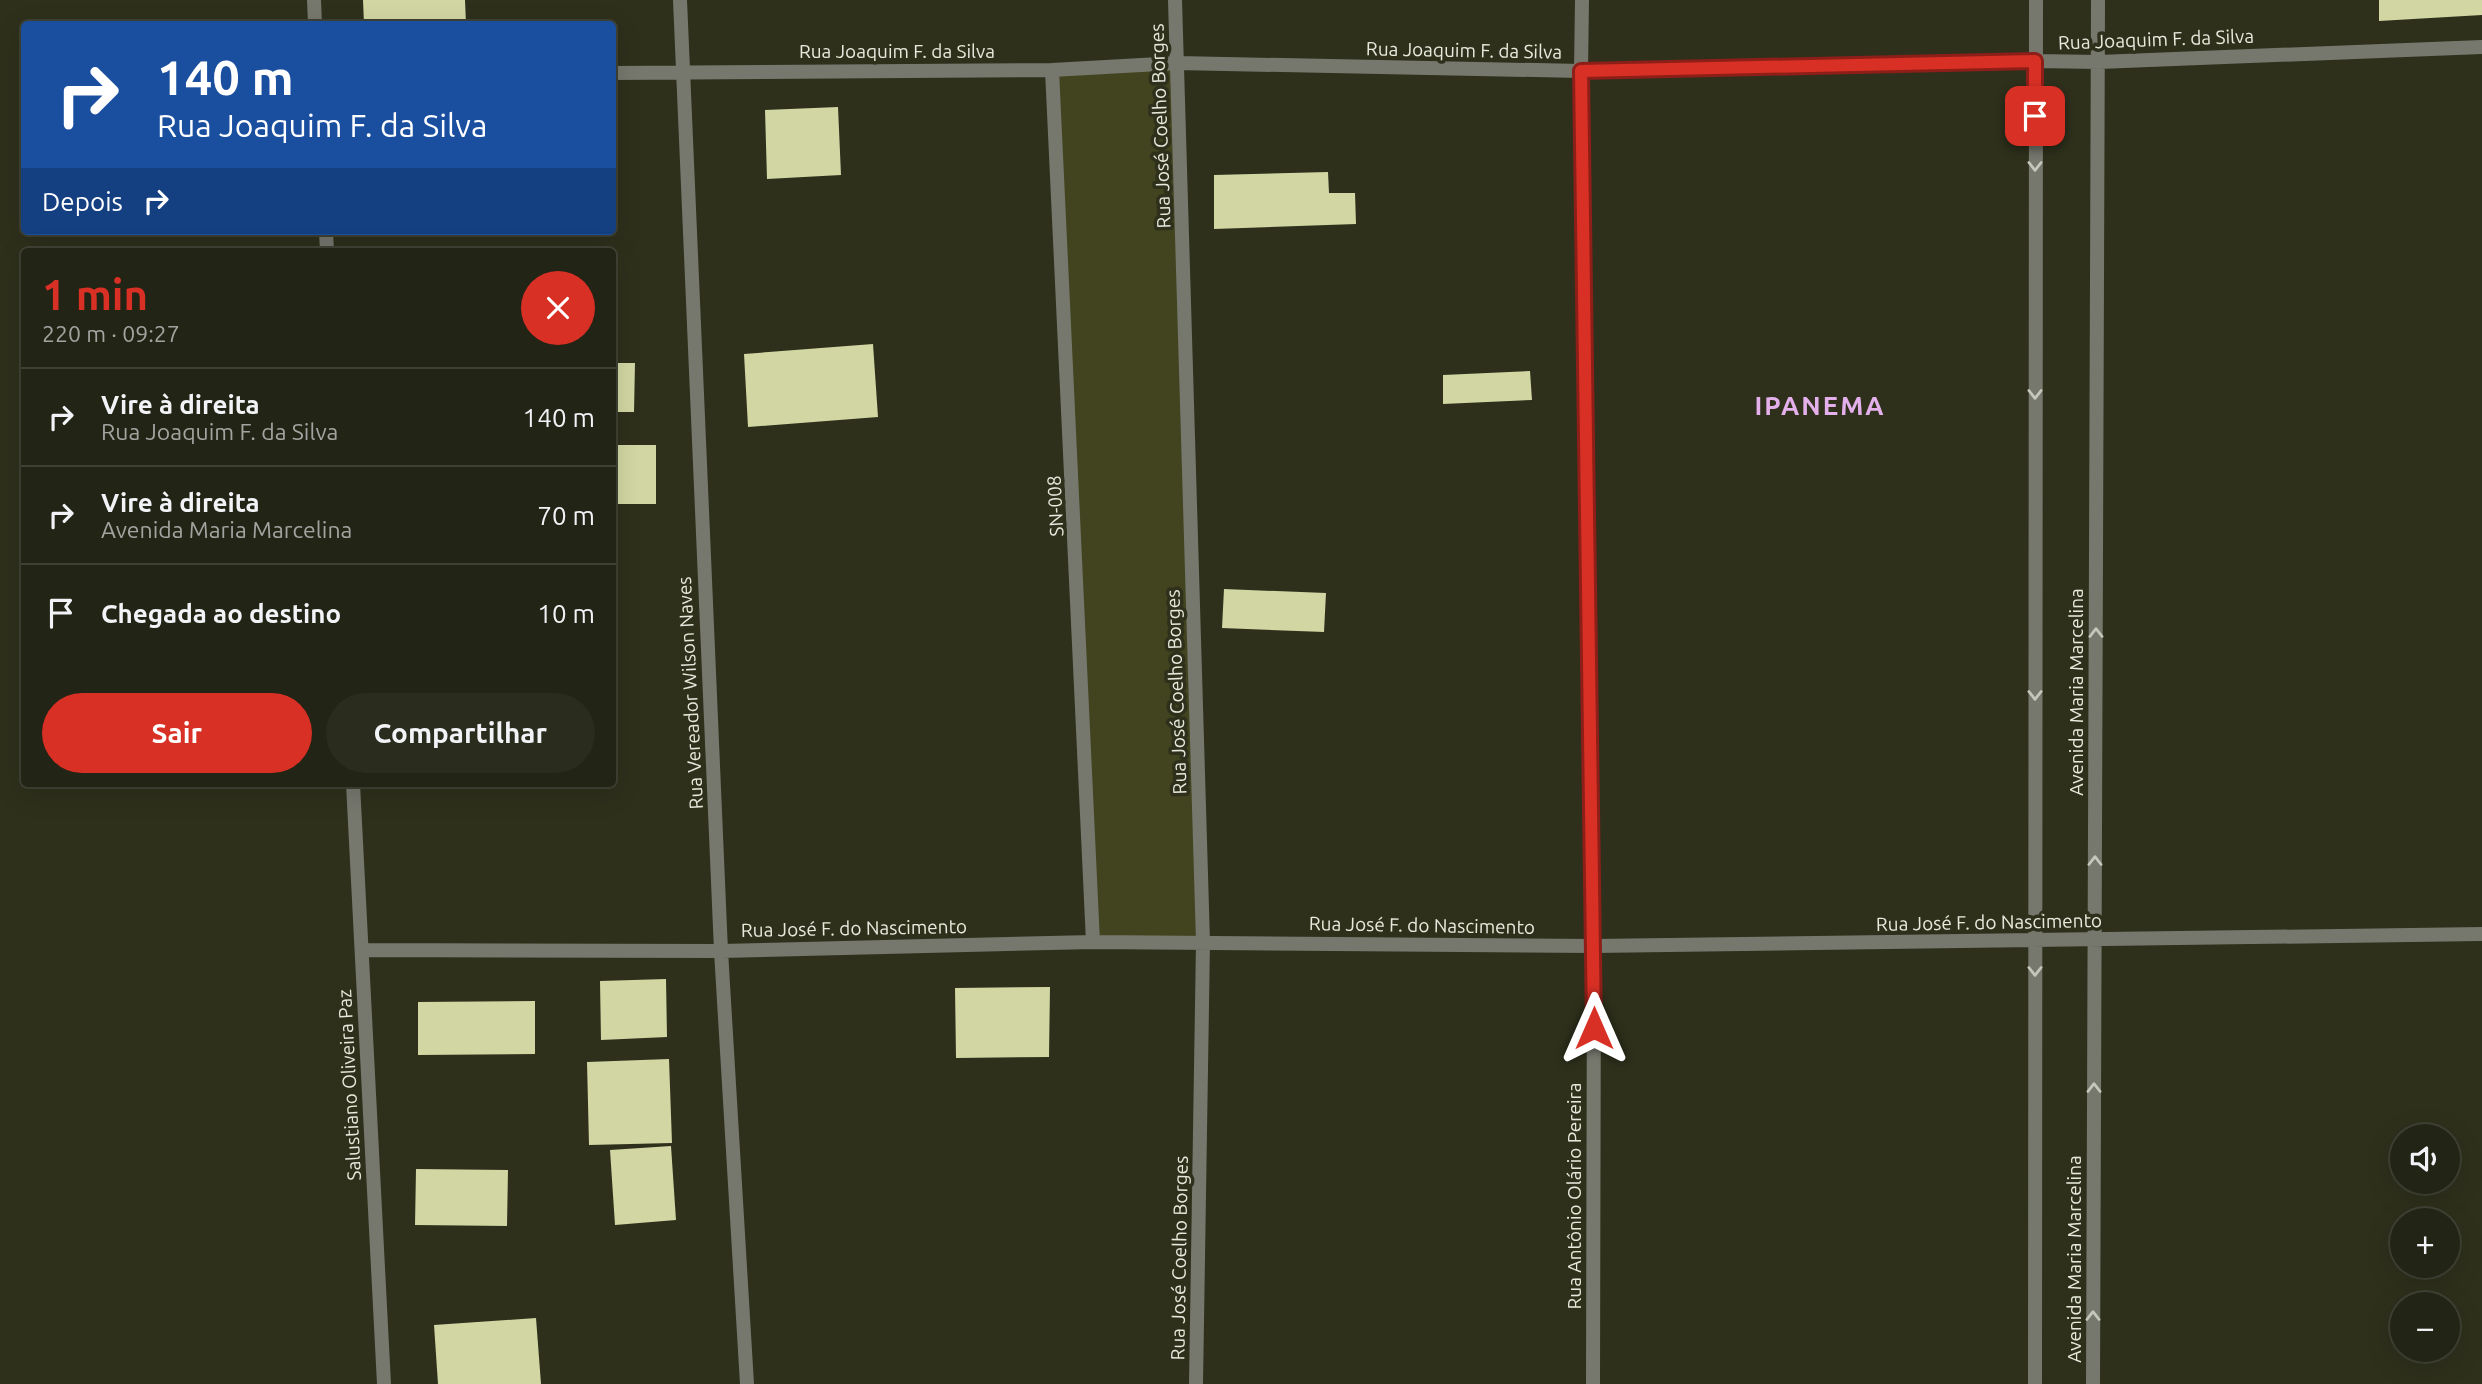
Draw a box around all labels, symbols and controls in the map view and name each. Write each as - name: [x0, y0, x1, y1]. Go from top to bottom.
- street label: Rua José Coelho Borges: [1145, 23, 1175, 229]
- street label: Rua Joaquim F. da Silva: [2058, 25, 2254, 53]
- street label: Rua Joaquim F. da Silva: [1366, 37, 1562, 63]
- street label: Rua Joaquim F. da Silva: [799, 40, 995, 62]
- icon: right: [42, 49, 133, 140]
- text: 140 m: [157, 49, 294, 104]
- pin: [2005, 86, 2065, 146]
- icon: arrive: [2016, 97, 2054, 135]
- text: Rua Joaquim F. da Silva: [157, 107, 487, 143]
- one-way arrow: [2027, 161, 2043, 172]
- icon: right: [137, 182, 175, 220]
- text: Depois: [42, 187, 123, 216]
- text: 1 min: [42, 271, 148, 318]
- button: close: [521, 271, 595, 345]
- text: 220 m · 09:27: [42, 321, 180, 346]
- one-way arrow: [2027, 389, 2043, 399]
- text: Vire à direita: [101, 390, 260, 419]
- district label: IPANEMA: [1754, 391, 1886, 420]
- icon: right: [42, 398, 80, 436]
- text: 140 m: [523, 403, 595, 432]
- text: Rua Joaquim F. da Silva: [101, 419, 338, 444]
- street label: SN-008: [1042, 475, 1068, 537]
- text: Vire à direita: [101, 488, 260, 517]
- icon: right: [42, 496, 80, 534]
- text: 70 m: [537, 501, 595, 530]
- text: Avenida Maria Marcelina: [101, 517, 352, 542]
- street label: Rua Vereador Wilson Naves: [673, 576, 707, 810]
- street label: Avenida Maria Marcelina: [2065, 588, 2087, 796]
- street label: Rua José Coelho Borges: [1161, 589, 1191, 795]
- icon: arrive: [42, 594, 80, 632]
- text: Chegada ao destino: [101, 599, 341, 628]
- text: 10 m: [537, 599, 595, 628]
- one-way arrow: [2088, 628, 2104, 638]
- one-way arrow: [2027, 690, 2043, 700]
- button: Sair: [42, 693, 312, 773]
- button: Compartilhar: [326, 693, 595, 773]
- one-way arrow: [2087, 855, 2103, 866]
- street label: Rua José F. do Nascimento: [1876, 909, 2102, 935]
- street label: Rua José F. do Nascimento: [1309, 912, 1535, 938]
- street label: Rua José F. do Nascimento: [741, 915, 967, 941]
- one-way arrow: [2027, 966, 2043, 977]
- street label: Salustiano Oliveira Paz: [333, 988, 365, 1181]
- position arrow: [1557, 991, 1631, 1065]
- street label: Rua Antônio Olário Pereira: [1563, 1083, 1585, 1310]
- one-way arrow: [2086, 1083, 2102, 1093]
- map controls: [2390, 1124, 2460, 1362]
- button: sound: [2390, 1124, 2460, 1194]
- street label: Rua José Coelho Borges: [1166, 1155, 1192, 1361]
- street label: Avenida Maria Marcelina: [2063, 1155, 2085, 1363]
- button: +: [2390, 1208, 2460, 1278]
- button: −: [2390, 1292, 2460, 1362]
- one-way arrow: [2085, 1310, 2101, 1321]

